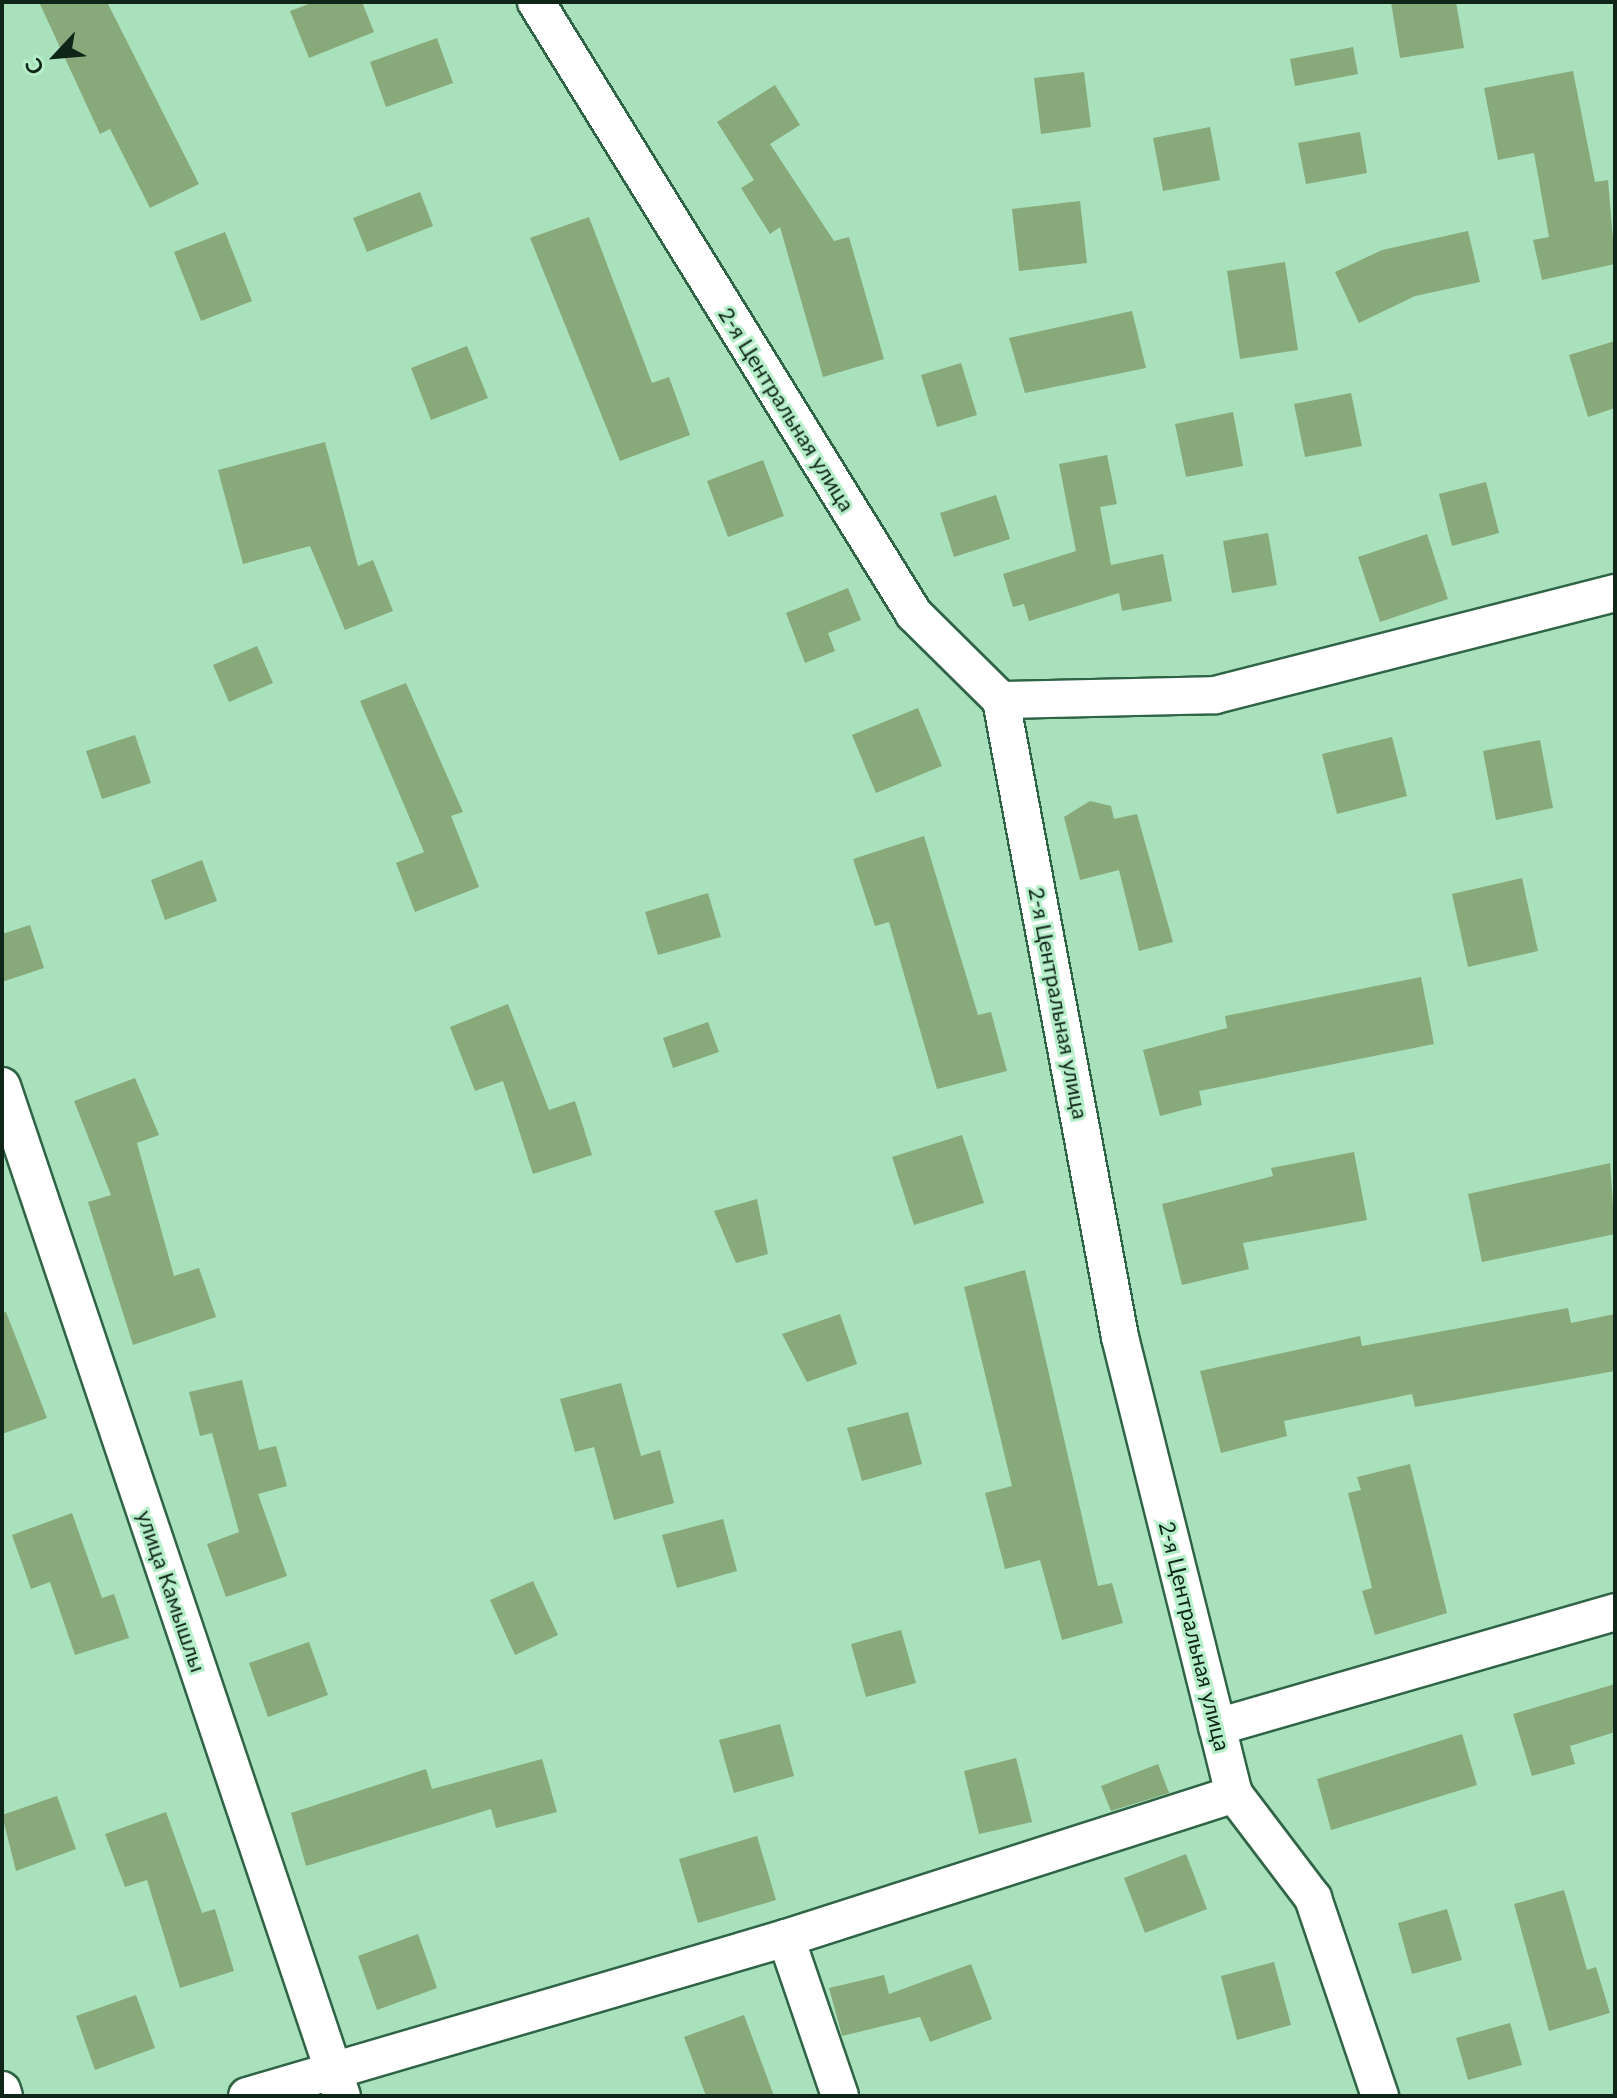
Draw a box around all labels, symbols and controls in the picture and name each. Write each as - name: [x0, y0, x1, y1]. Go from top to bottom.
- north arrow: [16, 16, 96, 96]
- text: С: [19, 54, 49, 79]
- street label: 2-я Центральная улица: [713, 302, 861, 516]
- street label: 2-я Центральная улица: [1024, 885, 1094, 1121]
- street label: улица Камышлы: [132, 1507, 212, 1675]
- street label: 2-я Центральная улица: [1154, 1519, 1236, 1753]

